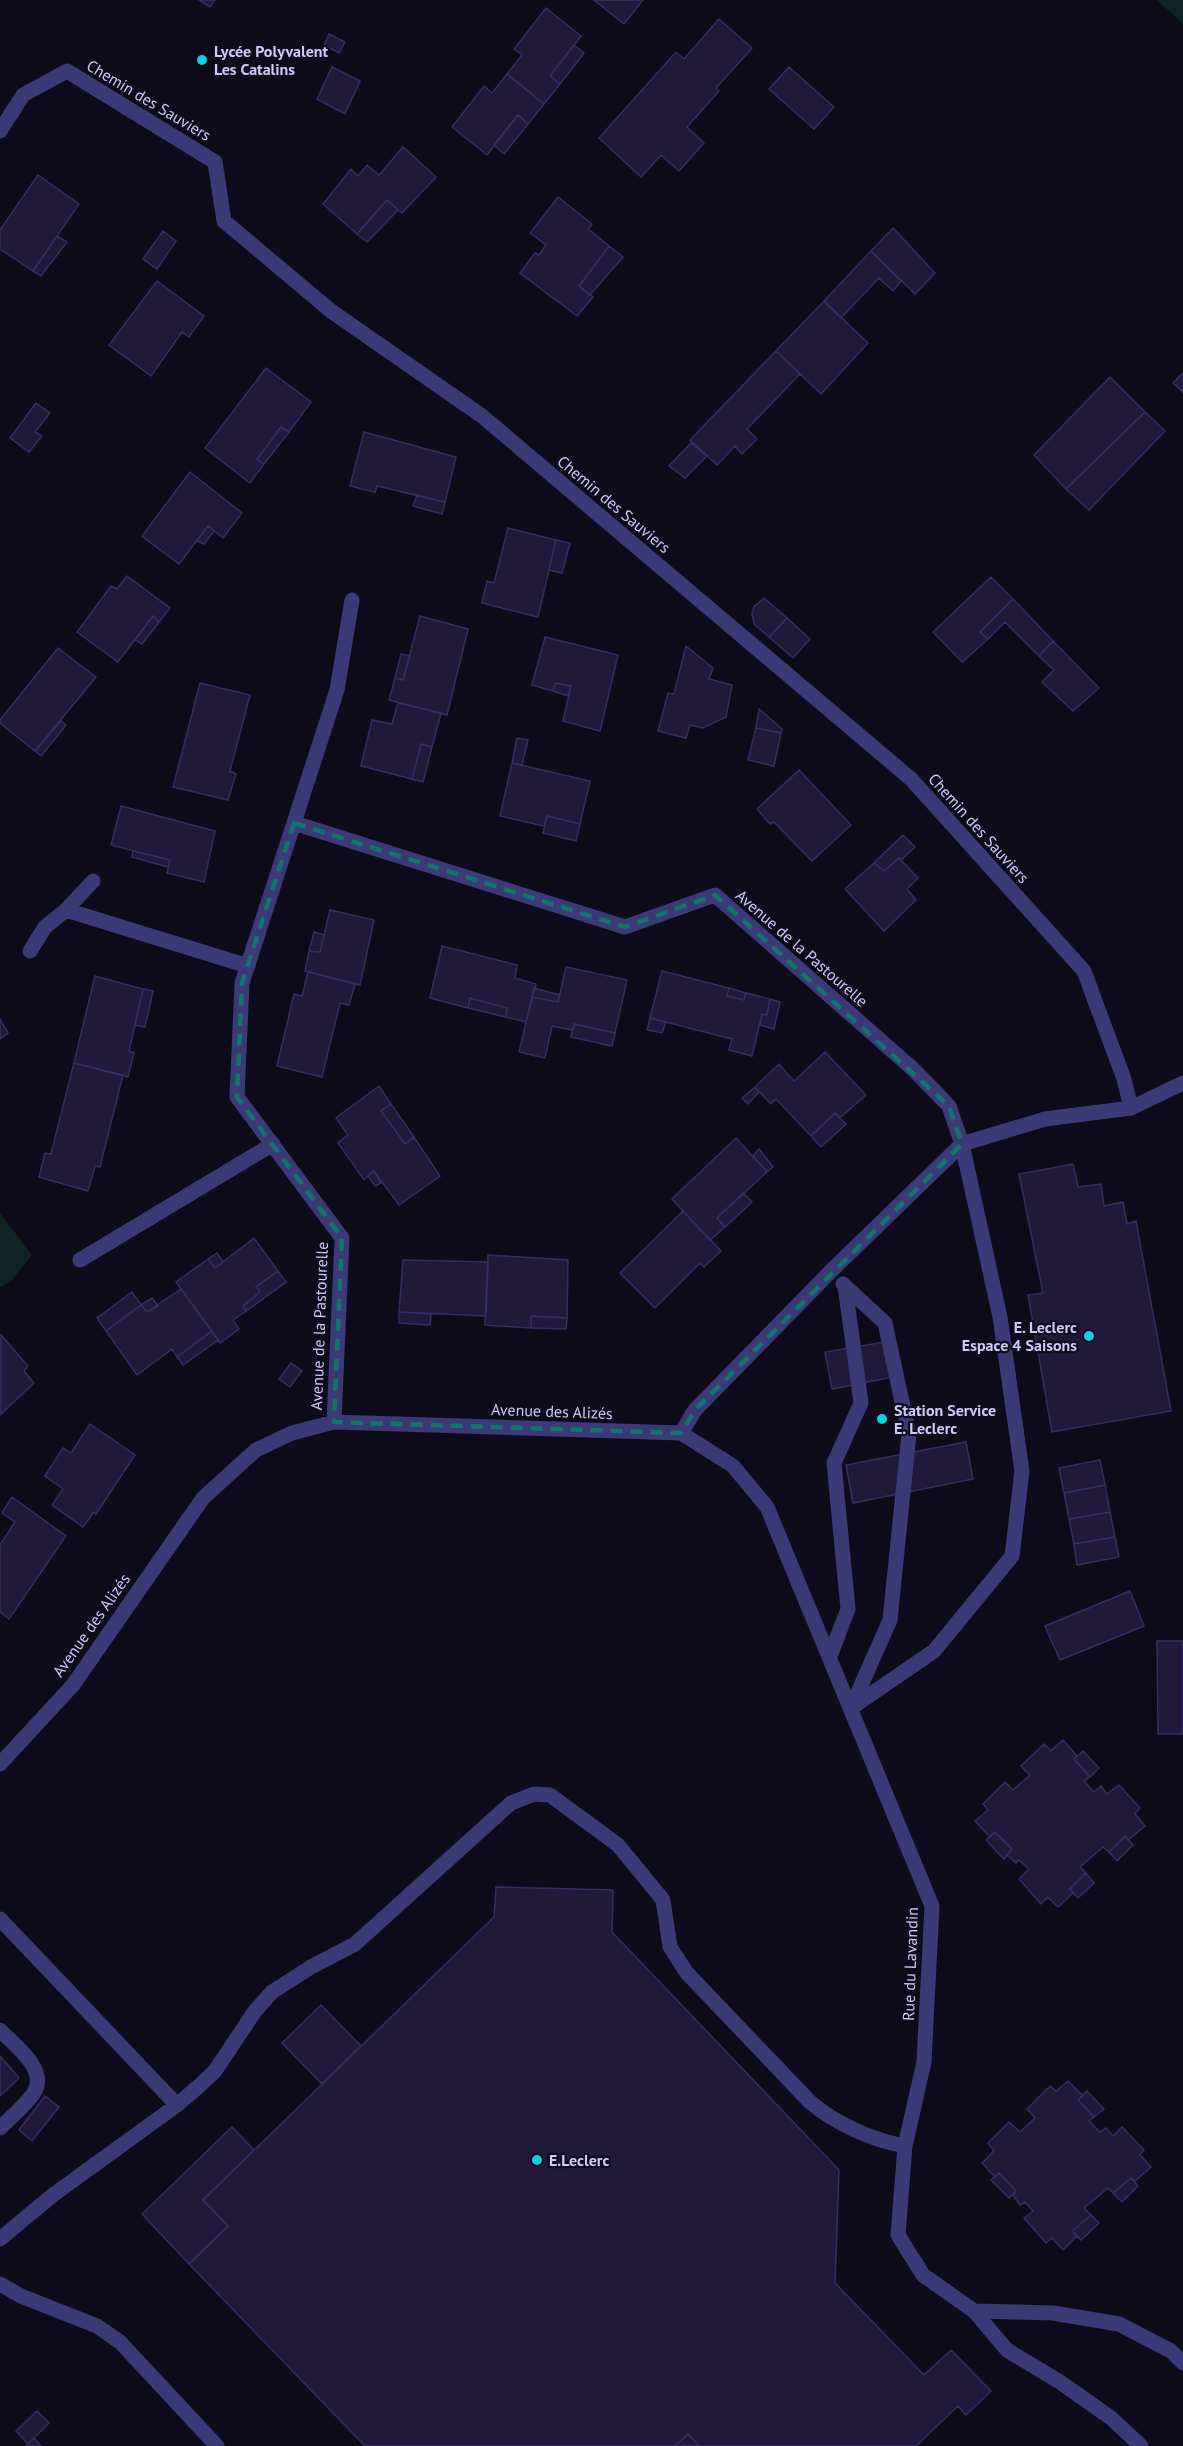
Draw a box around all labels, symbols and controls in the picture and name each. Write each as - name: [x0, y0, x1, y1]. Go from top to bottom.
- place label: Lycée Polyvalent Les Catalins: [214, 41, 329, 79]
- marker: Lycée Polyvalent Les Catalins: [195, 53, 209, 67]
- street label: Chemin des Sauviers: [83, 55, 215, 145]
- street label: Chemin des Sauviers: [553, 451, 675, 557]
- street label: Chemin des Sauviers: [924, 769, 1034, 887]
- street label: Avenue de la Pastourelle: [732, 885, 872, 1011]
- street label: Avenue de la Pastourelle: [306, 1241, 332, 1411]
- place label: E. Leclerc Espace 4 Saisons: [962, 1317, 1077, 1355]
- marker: E. Leclerc Espace 4 Saisons: [1082, 1329, 1096, 1343]
- street label: Avenue des Alizés: [491, 1399, 613, 1423]
- place label: Station Service E. Leclerc: [894, 1400, 996, 1438]
- marker: Station Service E. Leclerc: [875, 1412, 889, 1426]
- street label: Avenue des Alizés: [48, 1569, 134, 1681]
- street label: Rue du Lavandin: [898, 1907, 922, 2021]
- place label: E.Leclerc: [549, 2150, 609, 2170]
- marker: E.Leclerc: [530, 2153, 544, 2167]

